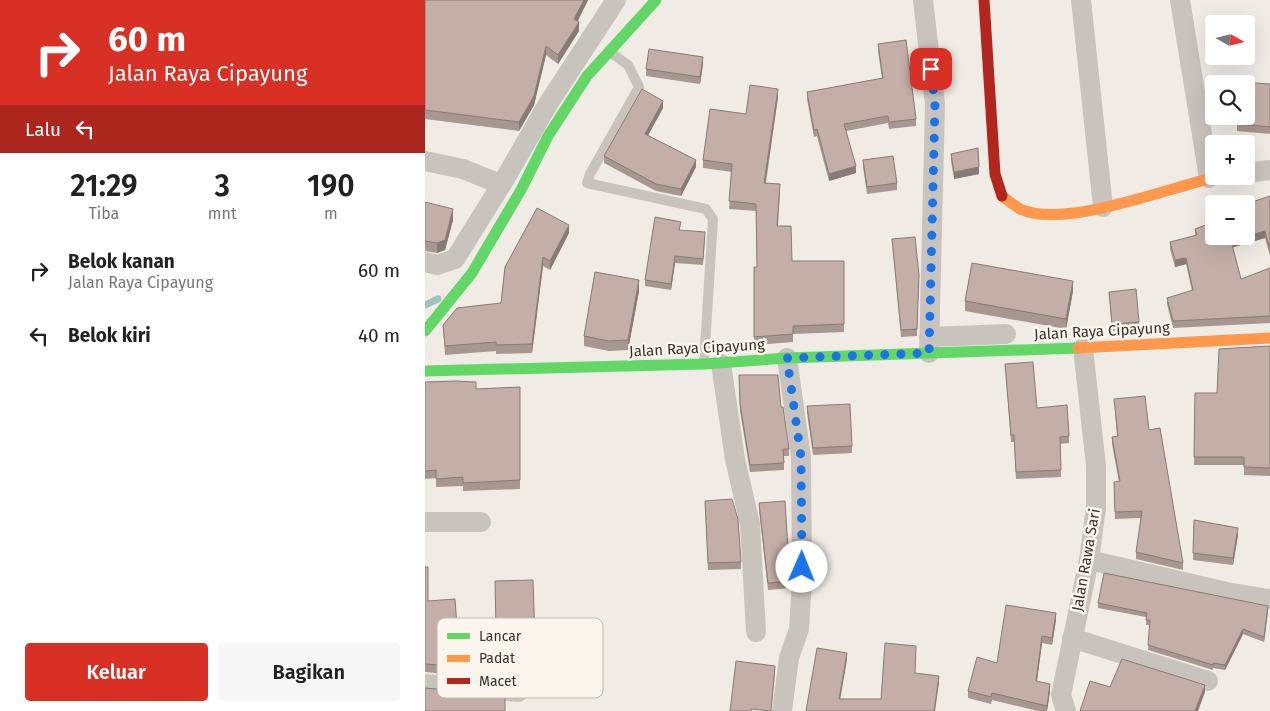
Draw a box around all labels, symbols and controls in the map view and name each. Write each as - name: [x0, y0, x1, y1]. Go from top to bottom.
- north arrow: [1205, 15, 1255, 65]
- map controls: [1205, 15, 1255, 245]
- text: 60 m: [108, 18, 186, 60]
- icon: right: [25, 20, 90, 85]
- pin: [910, 48, 952, 90]
- icon: arrive: [917, 55, 945, 83]
- text: Jalan Raya Cipayung: [108, 60, 307, 87]
- button: search: [1205, 75, 1255, 125]
- icon: left: [71, 115, 99, 143]
- text: Lalu: [25, 118, 61, 141]
- button: +: [1205, 135, 1255, 185]
- text: 21:29: [70, 168, 138, 204]
- text: 3: [215, 168, 230, 204]
- text: 190: [307, 168, 355, 204]
- button: −: [1205, 195, 1255, 245]
- text: Tiba: [88, 204, 119, 223]
- text: mnt: [208, 204, 237, 223]
- text: m: [324, 204, 338, 223]
- text: Belok kanan: [68, 250, 175, 273]
- icon: right: [25, 257, 53, 285]
- text: 60 m: [358, 259, 400, 282]
- text: Jalan Raya Cipayung: [68, 273, 213, 292]
- street label: Jalan Raya Cipayung: [1034, 318, 1171, 344]
- icon: left: [25, 322, 53, 350]
- text: Belok kiri: [68, 324, 151, 347]
- text: 40 m: [358, 324, 400, 347]
- street label: Jalan Raya Cipayung: [629, 335, 766, 361]
- street label: Jalan Rawa Sari: [1068, 507, 1104, 613]
- position arrow: [775, 540, 827, 592]
- legend: [437, 618, 603, 698]
- text: Lancar: [479, 628, 522, 645]
- button: Keluar: [25, 643, 208, 701]
- button: Bagikan: [218, 643, 400, 701]
- text: Padat: [479, 650, 516, 667]
- text: Macet: [479, 673, 518, 690]

